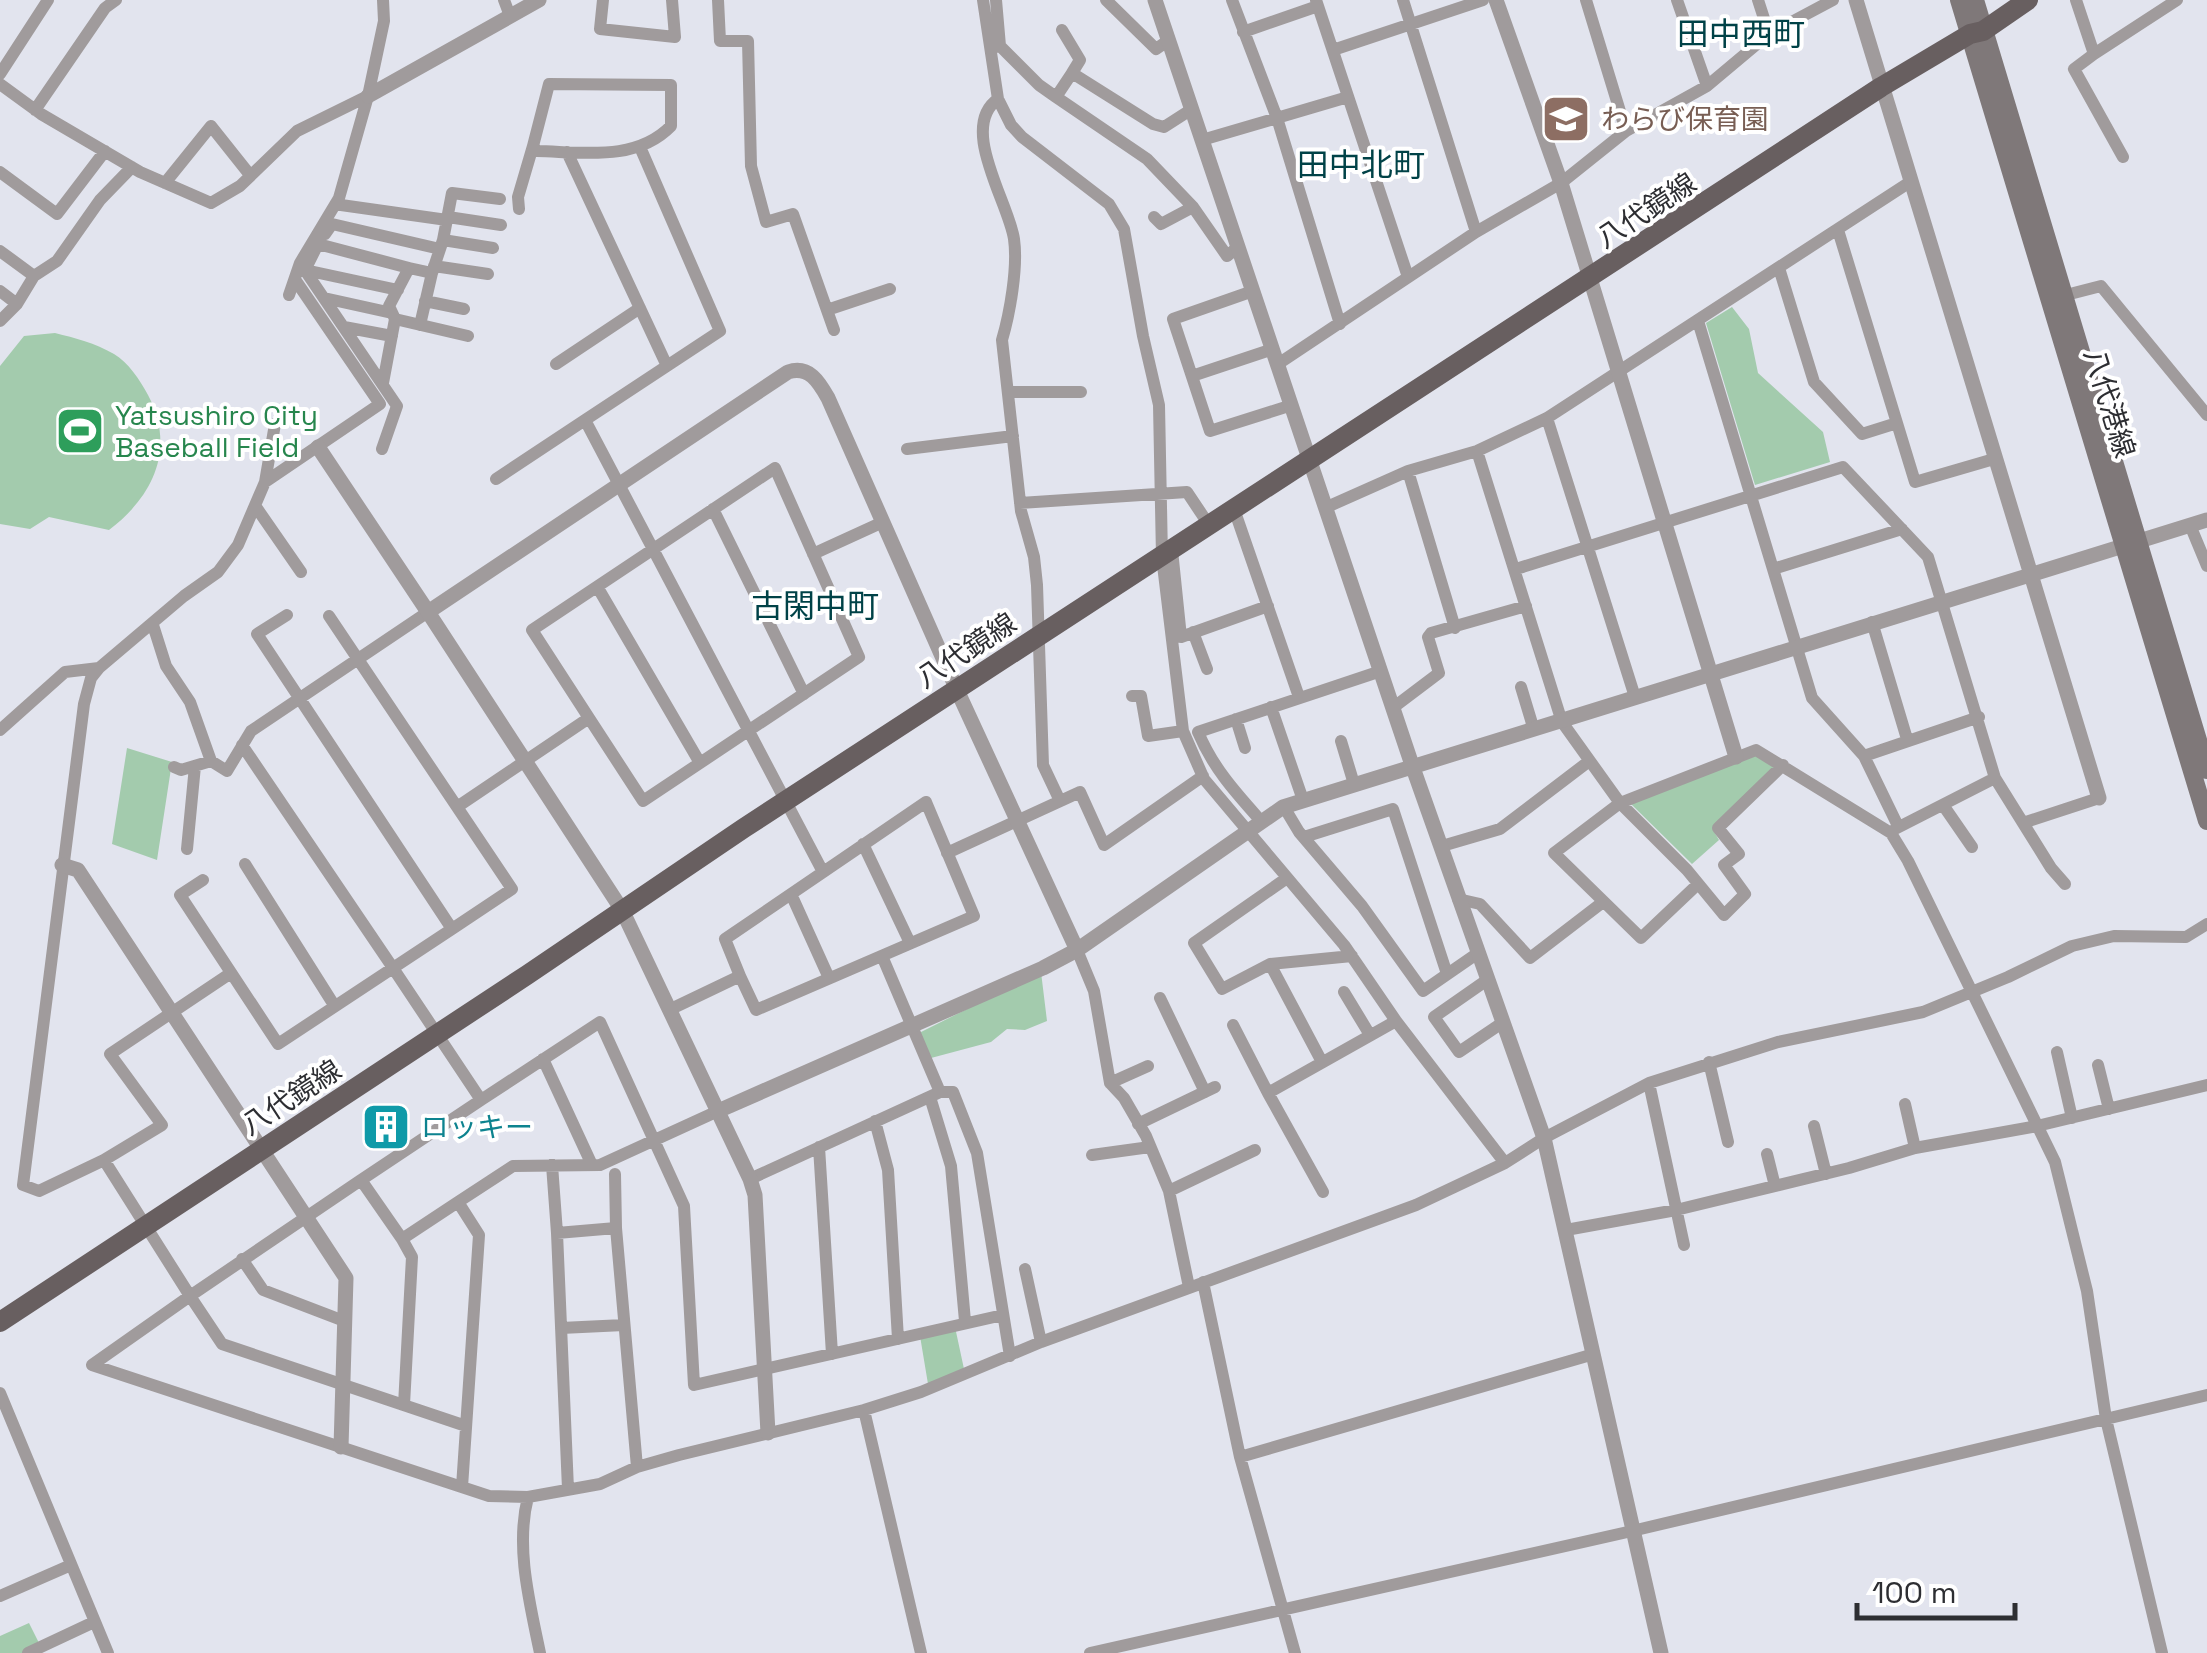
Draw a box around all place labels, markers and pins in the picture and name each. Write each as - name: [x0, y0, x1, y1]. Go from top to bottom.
- school or university icon: わらび保育園: [1540, 93, 1592, 145]
- place label: わらび保育園: [1601, 101, 1769, 137]
- place label: Yatsushiro City Baseball Field: [115, 397, 318, 465]
- sports icon: Yatsushiro City Baseball Field: [54, 405, 106, 457]
- building icon: ロッキー: [360, 1101, 412, 1153]
- place label: ロッキー: [421, 1109, 533, 1145]

